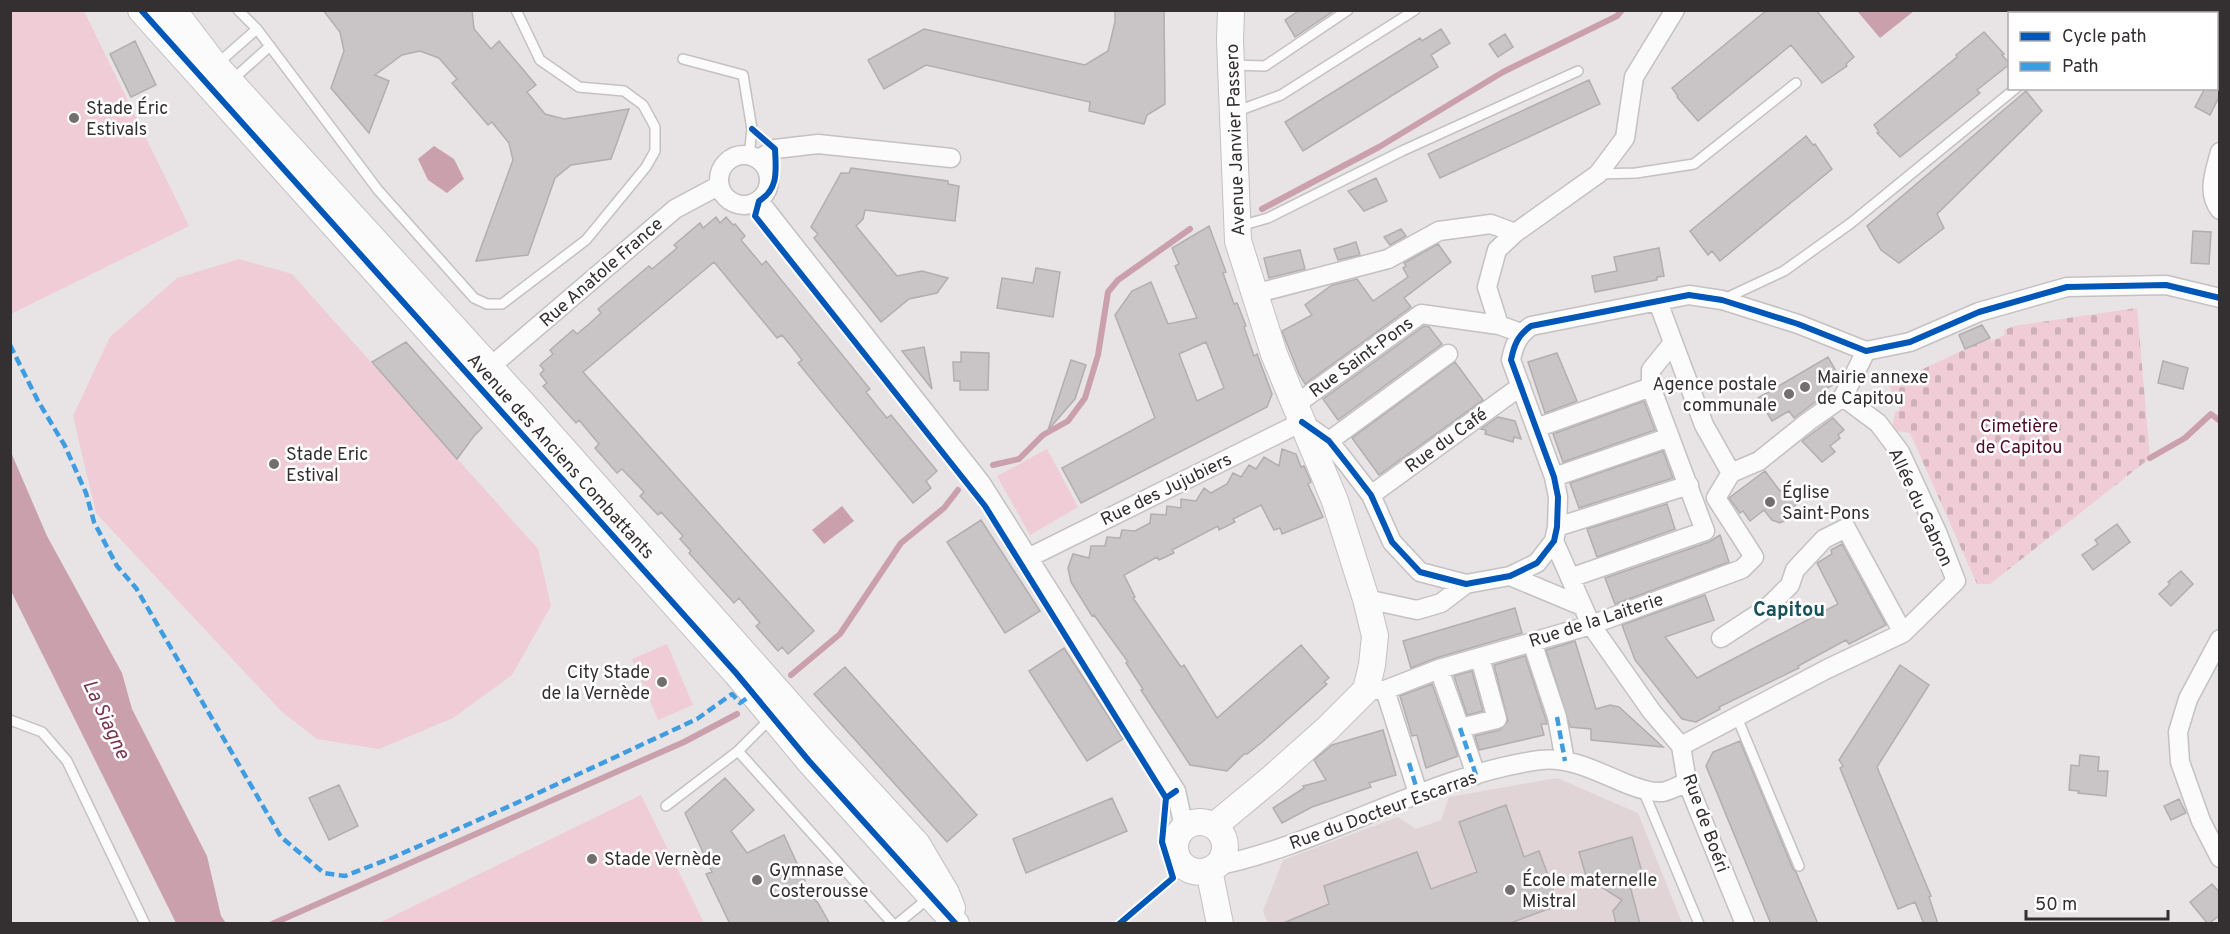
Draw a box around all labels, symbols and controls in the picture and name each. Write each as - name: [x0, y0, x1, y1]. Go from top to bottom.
- legend: [2008, 12, 2218, 90]
- text: Cycle path: [2062, 26, 2147, 49]
- street label: Avenue Janvier Passero: [1222, 43, 1251, 237]
- text: Path: [2062, 56, 2099, 79]
- place label: Stade Éric Estivals: [86, 96, 168, 142]
- marker: Stade Éric Estivals: [67, 111, 81, 125]
- street label: Rue Anatole France: [535, 213, 668, 333]
- street label: Rue Saint-Pons: [1305, 313, 1418, 404]
- street label: Avenue des Anciens Combattants: [461, 349, 658, 565]
- place label: Mairie annexe de Capitou: [1817, 367, 1928, 411]
- place label: Agence postale communale: [1653, 374, 1777, 418]
- marker: Mairie annexe de Capitou: [1798, 380, 1812, 394]
- marker: Agence postale communale: [1782, 387, 1796, 401]
- street label: Rue du Café: [1401, 404, 1493, 479]
- park label: Cimetière de Capitou: [1976, 416, 2062, 460]
- place label: Stade Eric Estival: [286, 444, 368, 488]
- street label: Allée du Gabron: [1882, 445, 1957, 571]
- street label: Rue des Jujubiers: [1097, 449, 1236, 532]
- marker: Stade Eric Estival: [267, 457, 281, 471]
- place label: Église Saint-Pons: [1782, 480, 1870, 526]
- marker: Église Saint-Pons: [1763, 495, 1777, 509]
- street label: Rue de la Laiterie: [1526, 589, 1667, 654]
- district label: Capitou: [1753, 598, 1825, 624]
- place label: City Stade de la Vernède: [541, 662, 650, 706]
- marker: City Stade de la Vernède: [655, 675, 669, 689]
- water label: La Siagne: [76, 676, 135, 764]
- street label: Rue du Docteur Escarras: [1287, 767, 1480, 856]
- street label: Rue de Boéri: [1676, 771, 1733, 876]
- place label: Stade Vernède: [604, 849, 721, 872]
- marker: Stade Vernède: [585, 852, 599, 866]
- place label: Gymnase Costerousse: [769, 860, 868, 904]
- place label: École maternelle Mistral: [1522, 868, 1657, 914]
- marker: Gymnase Costerousse: [750, 873, 764, 887]
- marker: École maternelle Mistral: [1503, 883, 1517, 897]
- scale bar: [2026, 883, 2168, 921]
- text: 50 m: [2035, 894, 2077, 917]

